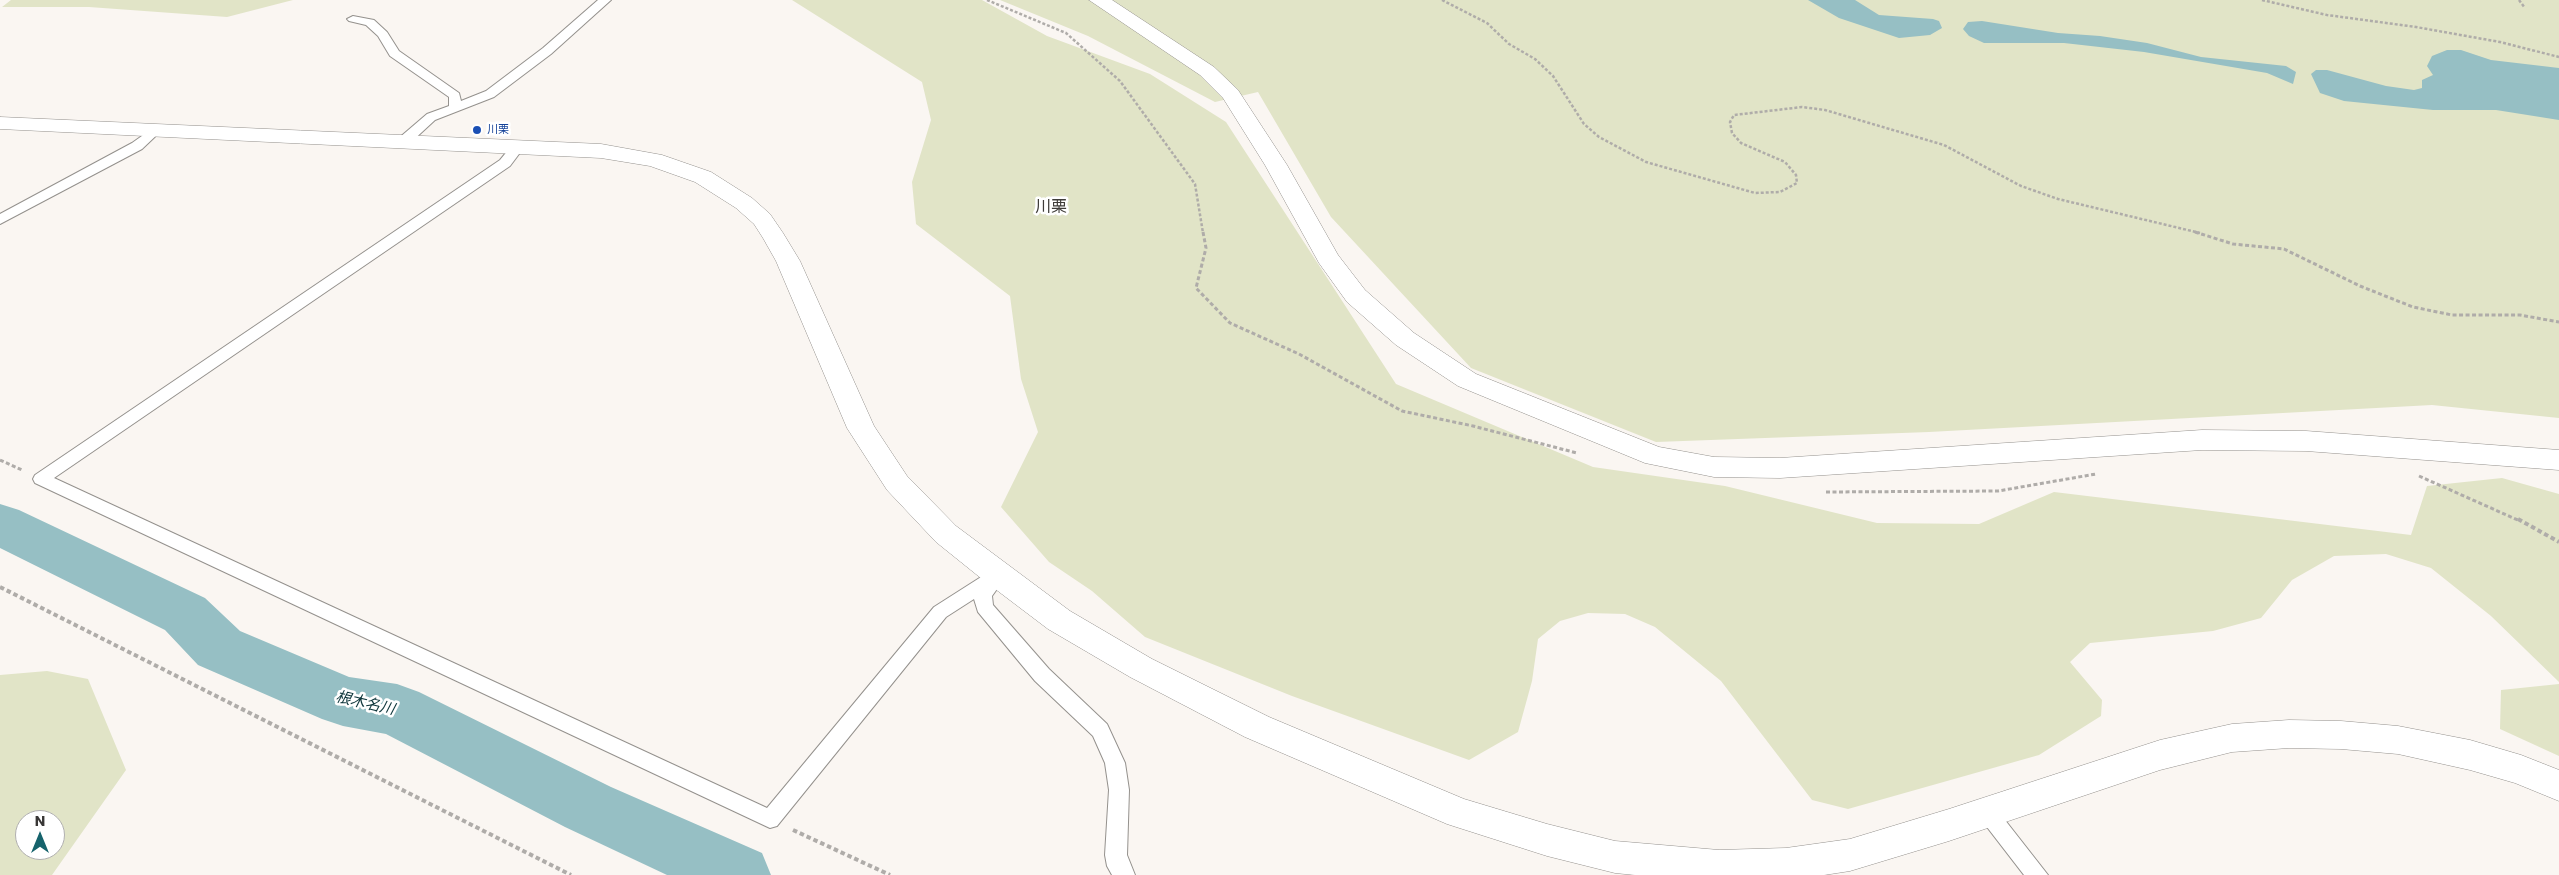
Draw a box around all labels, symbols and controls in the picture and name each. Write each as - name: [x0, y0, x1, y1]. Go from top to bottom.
- place label: 川栗: [487, 123, 509, 137]
- marker: 川栗: [471, 124, 483, 136]
- district label: 川栗: [1035, 198, 1067, 218]
- water label: 根木名川: [334, 688, 396, 720]
- north arrow: [15, 810, 65, 860]
- text: N: [35, 811, 45, 831]

